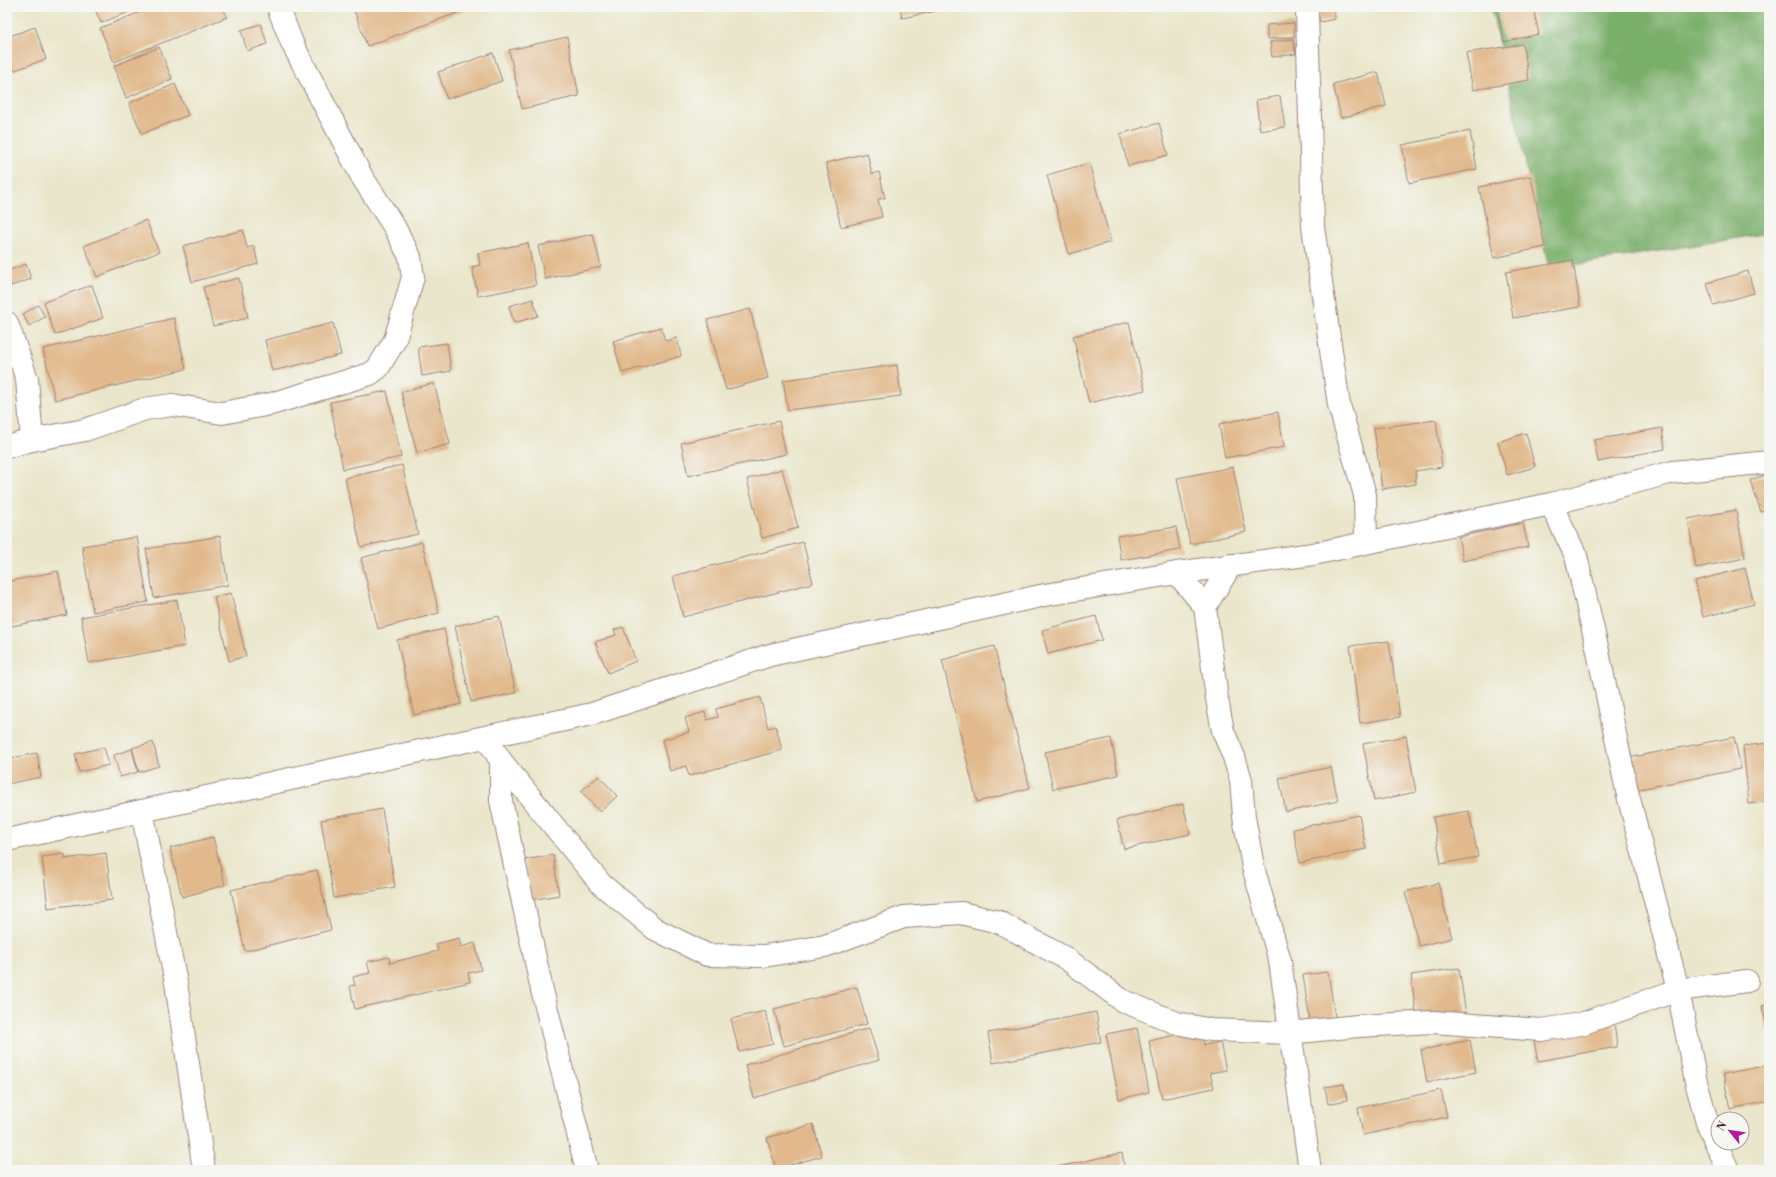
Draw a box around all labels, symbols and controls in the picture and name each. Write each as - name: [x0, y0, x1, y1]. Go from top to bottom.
- north arrow: [1710, 1111, 1750, 1151]
- text: N: [1714, 1119, 1731, 1134]

